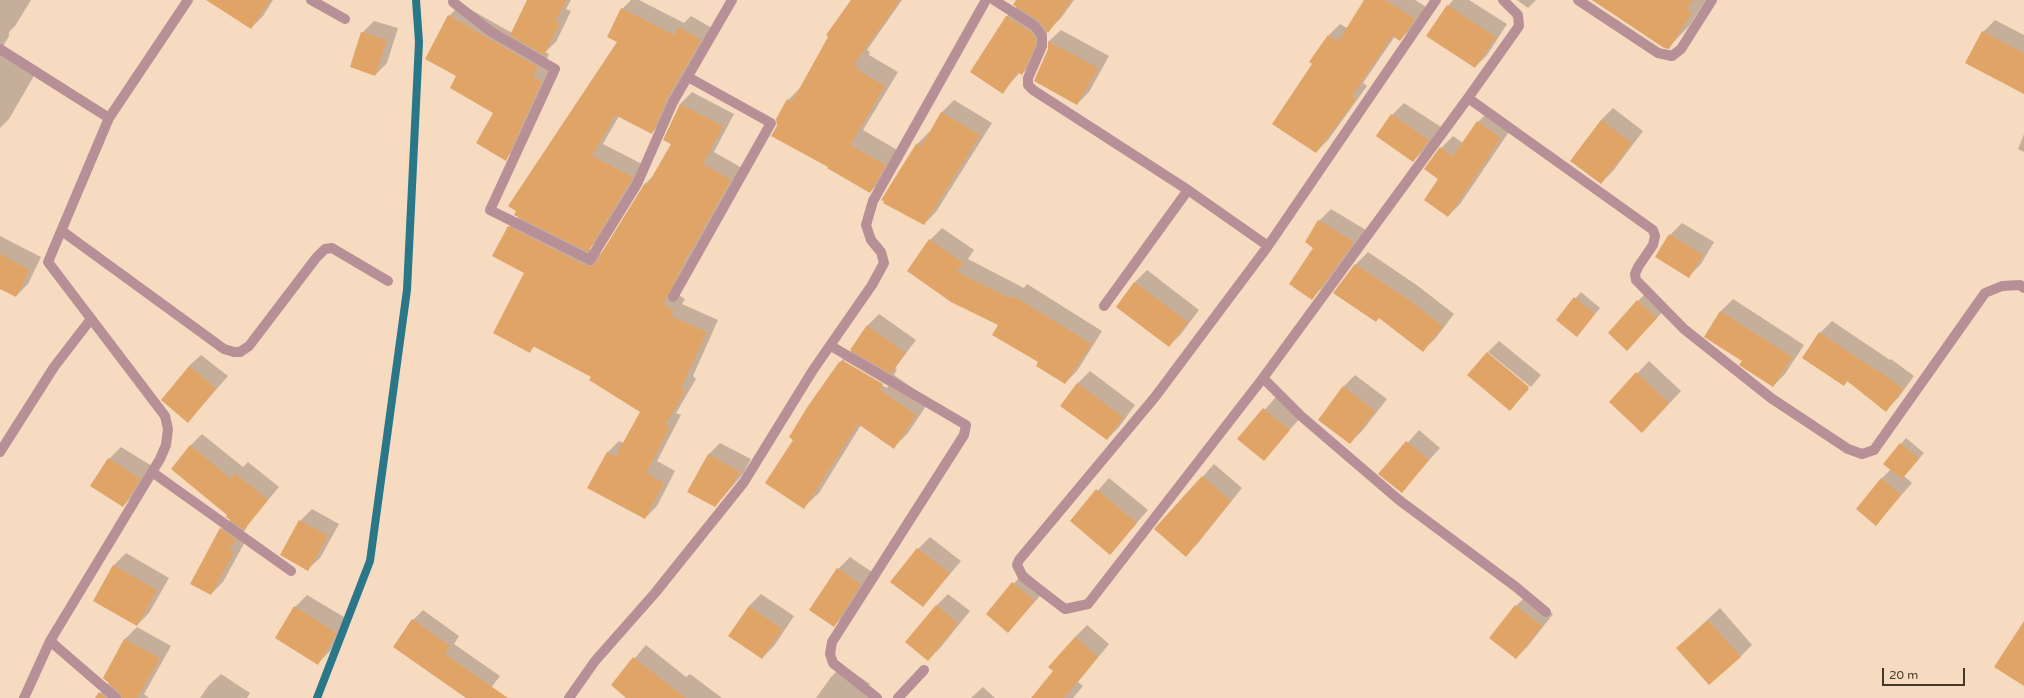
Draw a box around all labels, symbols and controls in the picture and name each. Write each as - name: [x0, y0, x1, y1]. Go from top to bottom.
- scale bar: [1884, 660, 1967, 686]
- text: 20 m: [1889, 668, 1918, 682]

